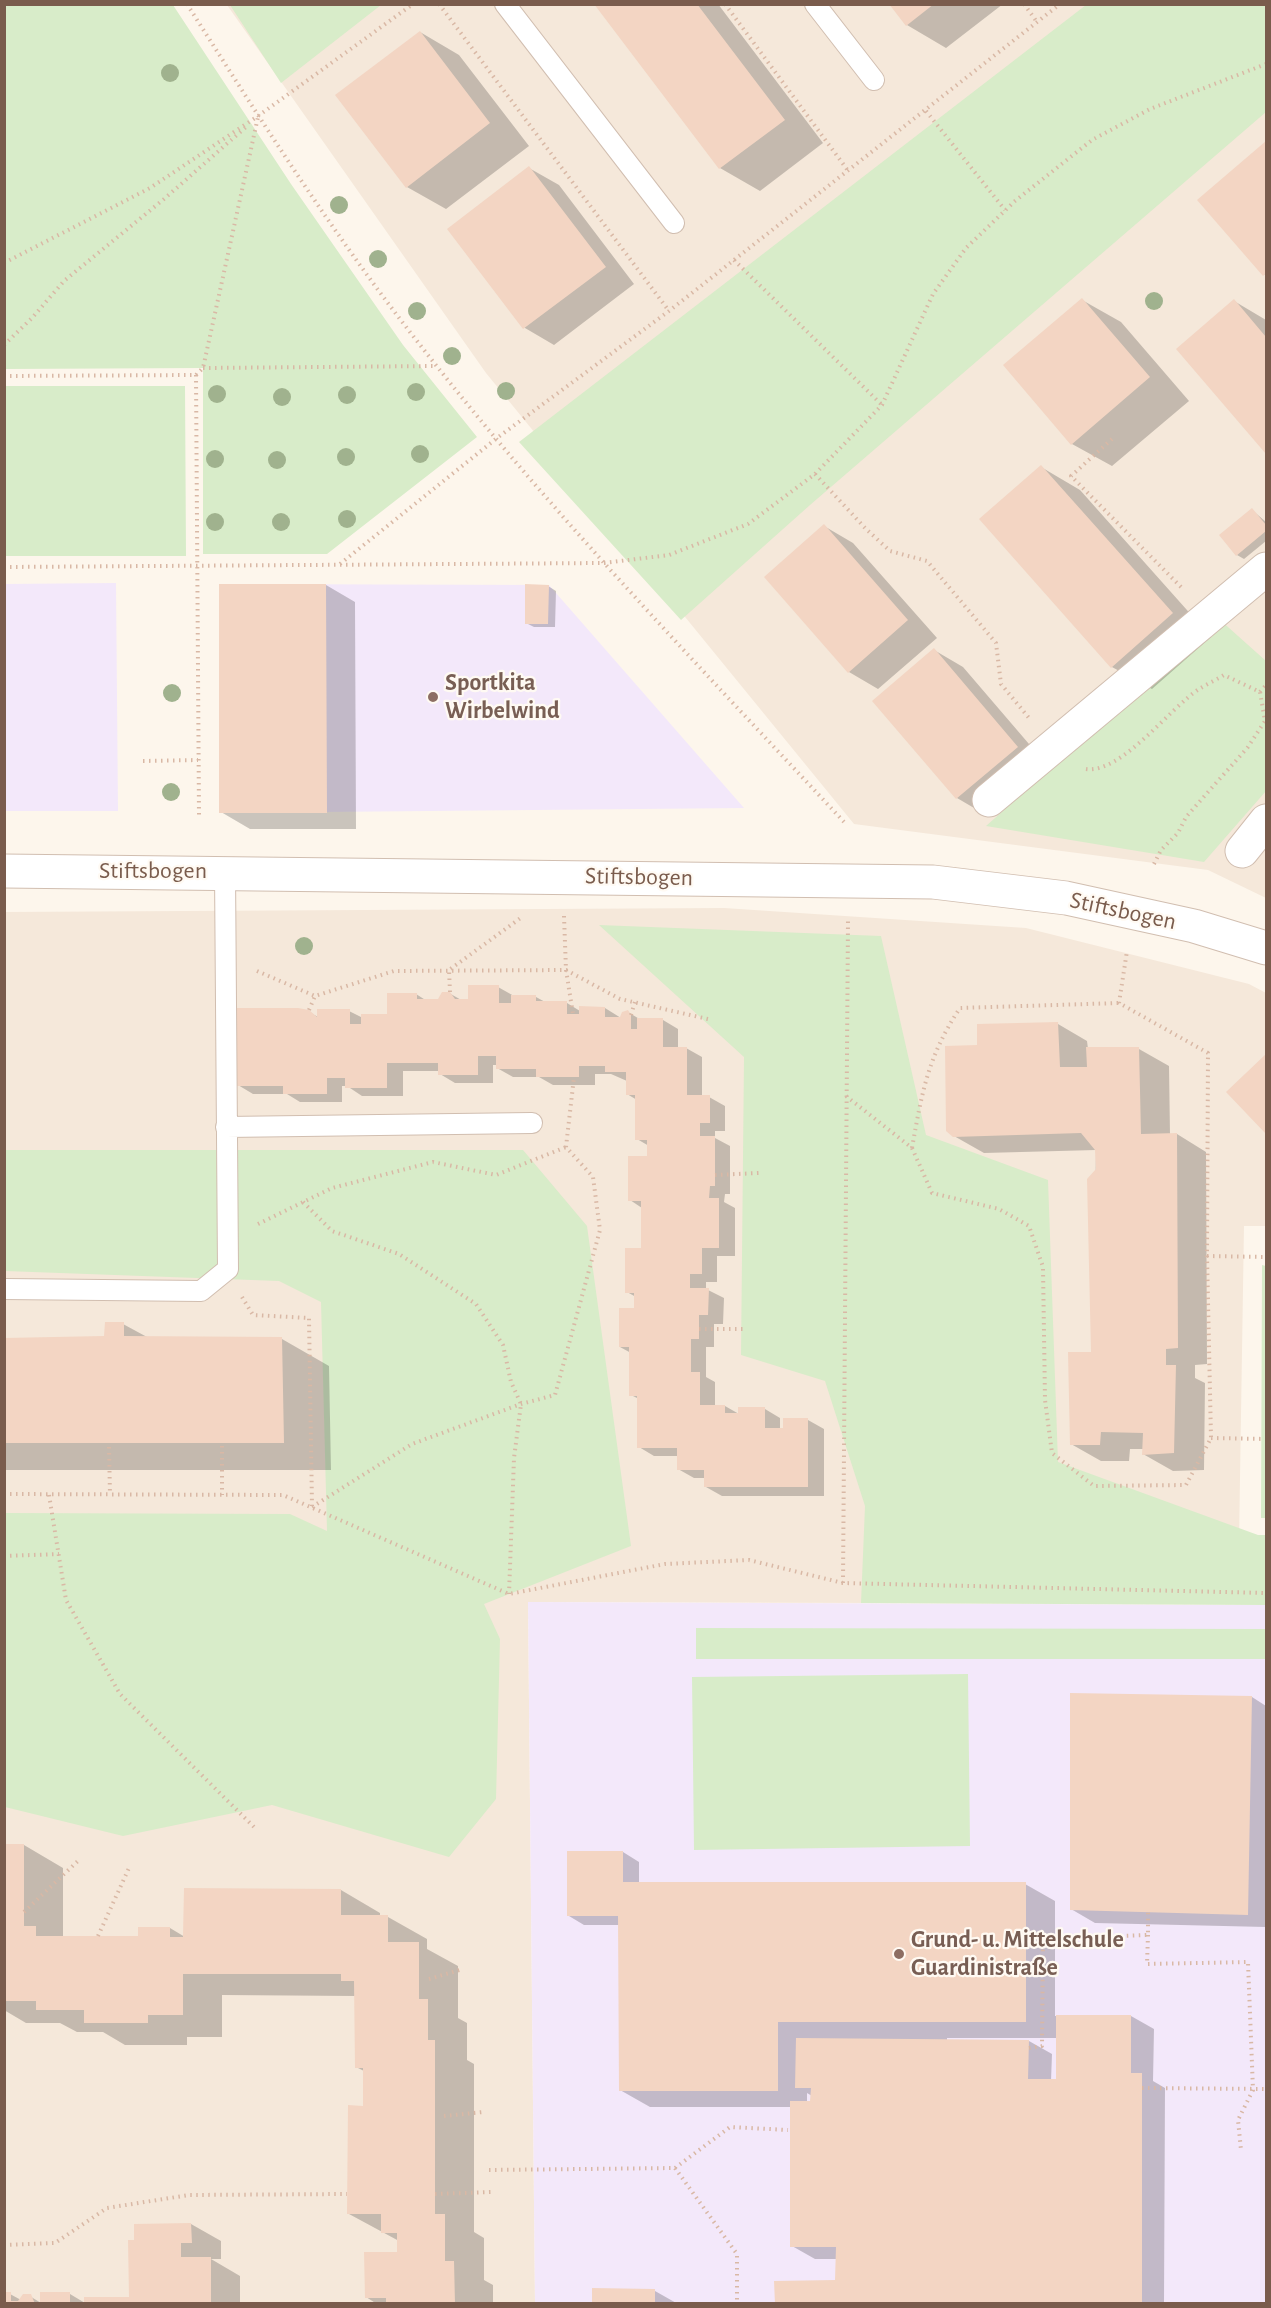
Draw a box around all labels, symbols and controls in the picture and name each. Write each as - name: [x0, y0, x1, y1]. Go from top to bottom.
- place label: Sportkita Wirbelwind: [445, 669, 560, 725]
- marker: Sportkita Wirbelwind: [426, 690, 440, 704]
- street label: Stiftsbogen: [99, 857, 207, 885]
- street label: Stiftsbogen: [585, 862, 693, 892]
- street label: Stiftsbogen: [1067, 886, 1179, 936]
- place label: Grund- u. Mittelschule Guardinistraße: [911, 1926, 1124, 1982]
- marker: Grund- u. Mittelschule Guardinistraße: [892, 1947, 906, 1961]

